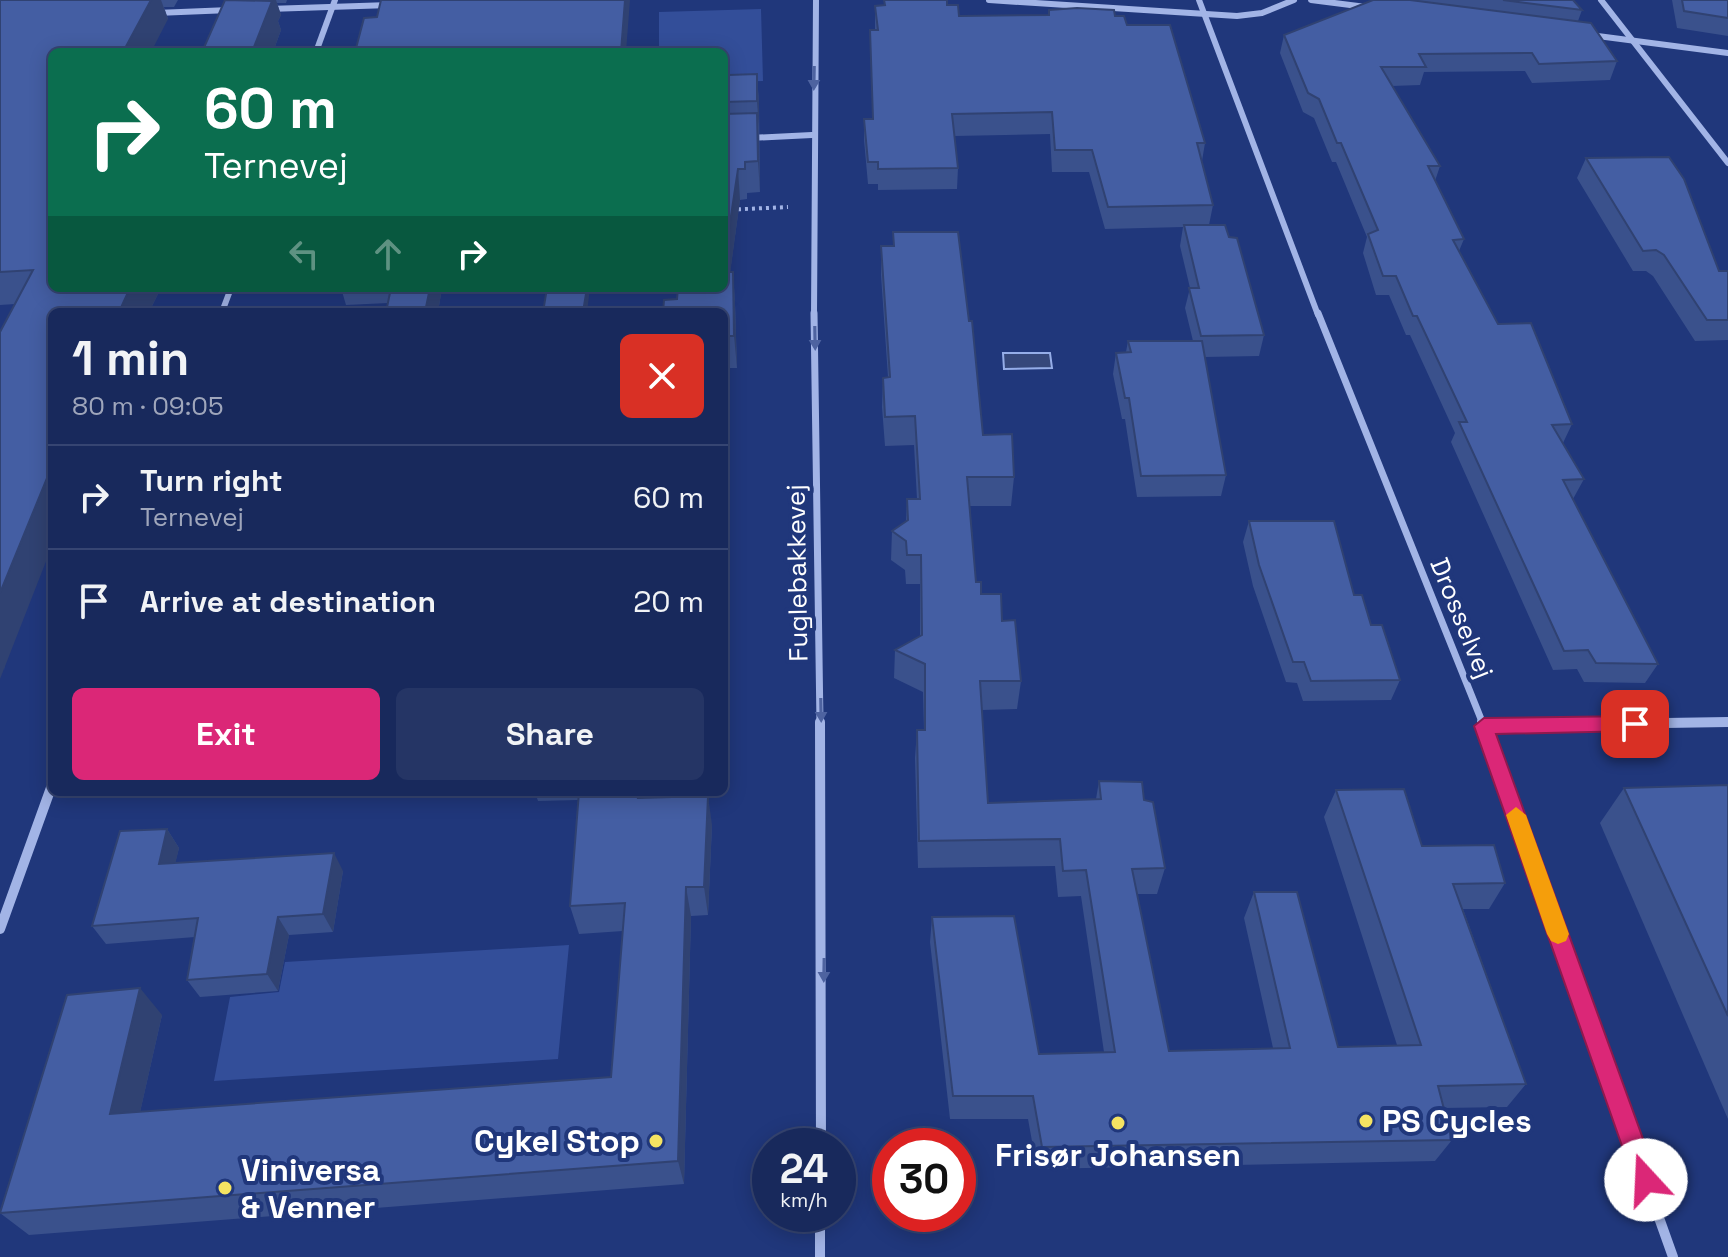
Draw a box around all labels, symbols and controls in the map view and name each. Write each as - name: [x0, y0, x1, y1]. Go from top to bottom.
- one-way arrow: [807, 66, 820, 91]
- text: 60 m: [204, 73, 337, 144]
- icon: right: [72, 80, 176, 184]
- text: Ternevej: [204, 143, 348, 189]
- icon: left: [282, 232, 326, 276]
- icon: ahead: [366, 232, 410, 276]
- icon: right: [450, 232, 494, 276]
- one-way arrow: [809, 326, 822, 351]
- text: 1 min: [72, 328, 189, 389]
- button: close: [620, 334, 704, 418]
- text: 80 m · 09:05: [72, 389, 224, 423]
- text: Turn right: [140, 461, 283, 500]
- icon: right: [72, 475, 116, 519]
- text: 60 m: [633, 478, 704, 517]
- street label: Fuglebakkevej: [778, 484, 816, 662]
- text: Ternevej: [140, 500, 244, 534]
- street label: Drosselvej: [1422, 553, 1502, 683]
- icon: arrive: [72, 579, 116, 623]
- text: Arrive at destination: [140, 582, 436, 621]
- text: 20 m: [633, 582, 704, 621]
- button: Exit: [72, 688, 380, 780]
- button: Share: [396, 688, 704, 780]
- pin: [1601, 690, 1669, 758]
- one-way arrow: [815, 698, 828, 723]
- icon: arrive: [1613, 702, 1657, 746]
- one-way arrow: [818, 958, 831, 983]
- place label: PS Cycles: [1382, 1101, 1532, 1141]
- marker: PS Cycles: [1357, 1112, 1375, 1130]
- marker: Frisør Johansen: [1109, 1114, 1127, 1132]
- place label: Cykel Stop: [474, 1121, 640, 1161]
- speed limit sign: 30: [872, 1128, 976, 1232]
- marker: Cykel Stop: [647, 1132, 665, 1150]
- place label: Frisør Johansen: [995, 1135, 1241, 1175]
- position arrow: [1604, 1138, 1688, 1222]
- text: 24: [780, 1144, 828, 1195]
- place label: Viniversa & Venner: [241, 1150, 381, 1227]
- marker: Viniversa & Venner: [216, 1179, 234, 1197]
- text: km/h: [780, 1187, 828, 1213]

